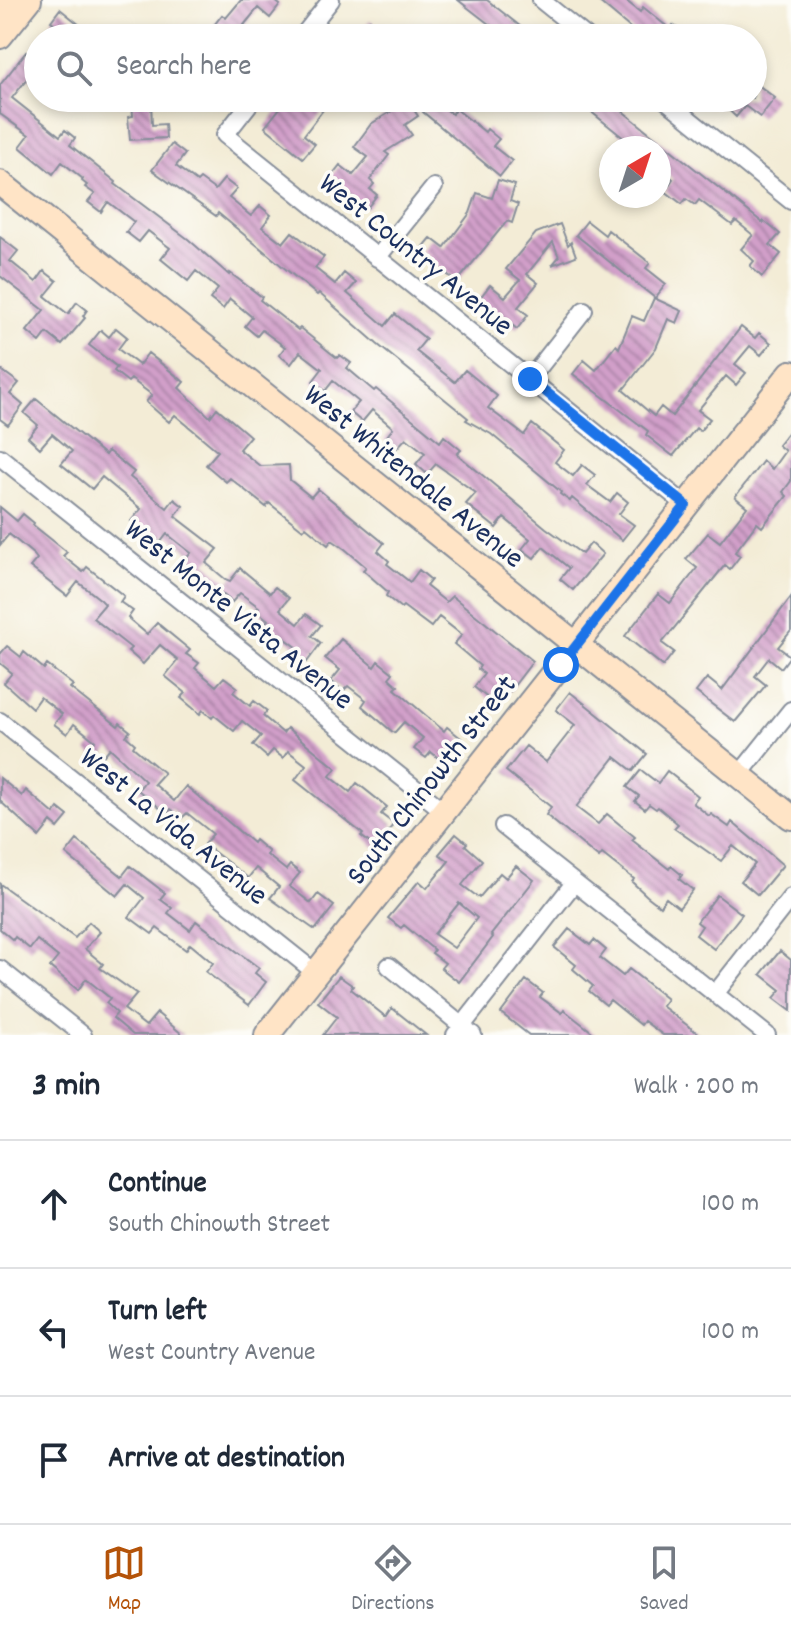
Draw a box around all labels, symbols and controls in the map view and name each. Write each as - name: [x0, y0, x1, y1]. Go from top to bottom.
- search box: [24, 24, 767, 112]
- icon: search: [52, 46, 96, 90]
- text: Search here: [116, 47, 252, 90]
- north arrow: [599, 136, 671, 208]
- street label: West Country Avenue: [308, 165, 521, 348]
- route end: [512, 361, 548, 397]
- street label: West Whitendale Avenue: [293, 376, 532, 581]
- street label: West Monte Vista Avenue: [113, 511, 361, 722]
- route start: [543, 647, 579, 683]
- street label: South Chinowth Street: [338, 668, 529, 896]
- street label: West La Vida Avenue: [69, 739, 276, 918]
- text: 3 min: [32, 1063, 100, 1112]
- text: Walk · 200 m: [634, 1069, 759, 1106]
- text: Continue: [108, 1164, 207, 1207]
- icon: ahead: [32, 1182, 76, 1226]
- text: 100 m: [701, 1186, 759, 1223]
- text: South Chinowth Street: [108, 1207, 330, 1244]
- text: Turn left: [108, 1292, 207, 1335]
- icon: left: [32, 1310, 76, 1354]
- text: 100 m: [701, 1314, 759, 1351]
- text: West Country Avenue: [108, 1335, 315, 1372]
- icon: arrive: [32, 1438, 76, 1482]
- text: Arrive at destination: [108, 1439, 345, 1482]
- tab: Map: [102, 1541, 146, 1620]
- tab: Directions: [351, 1541, 435, 1620]
- tab: Saved: [639, 1541, 689, 1620]

